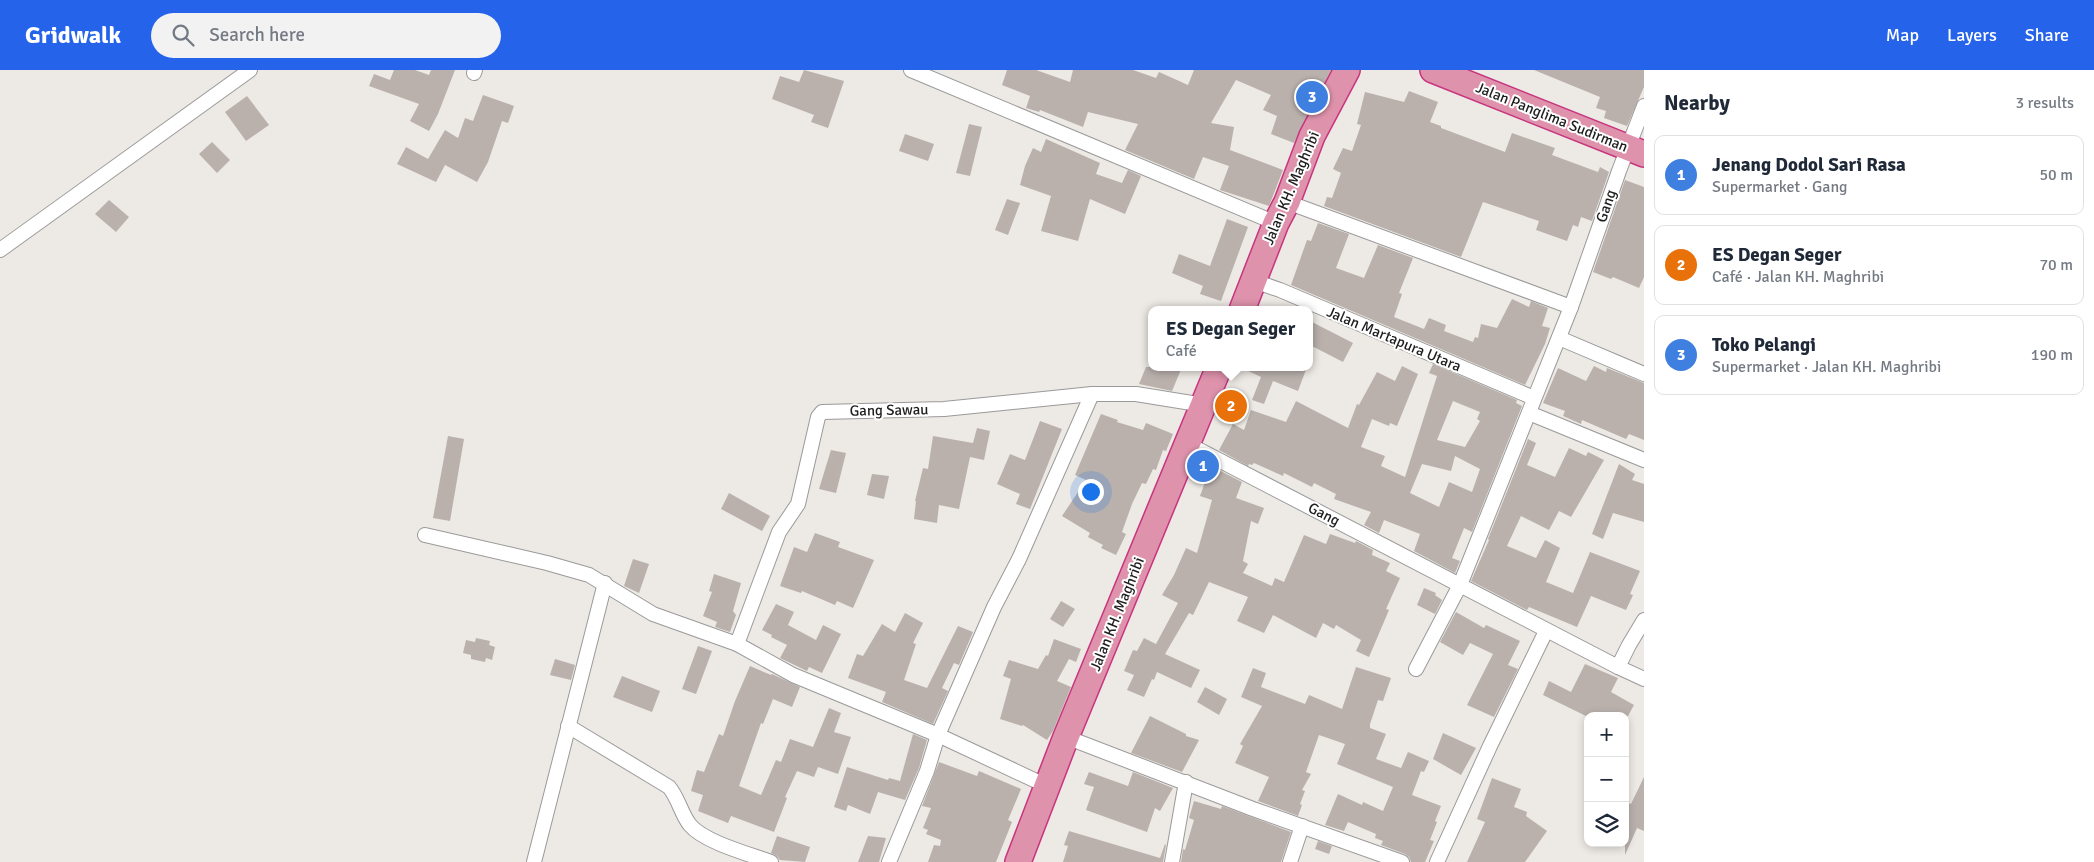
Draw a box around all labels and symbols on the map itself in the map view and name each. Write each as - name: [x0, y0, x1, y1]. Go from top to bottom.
- pin: 3: [1296, 78, 1328, 116]
- street label: Jalan Panglima Sudirman: [1473, 78, 1631, 156]
- street label: Jalan KH. Maghribi: [1259, 129, 1323, 247]
- street label: Gang: [1592, 187, 1620, 225]
- street label: Jalan Martapura Utara: [1324, 303, 1464, 375]
- pin: 2: [1215, 387, 1247, 425]
- street label: Gang Sawau: [849, 400, 929, 420]
- pin: 1: [1187, 447, 1219, 485]
- your location: [1078, 479, 1104, 505]
- street label: Gang: [1305, 498, 1343, 530]
- street label: Jalan KH. Maghribi: [1086, 554, 1148, 674]

